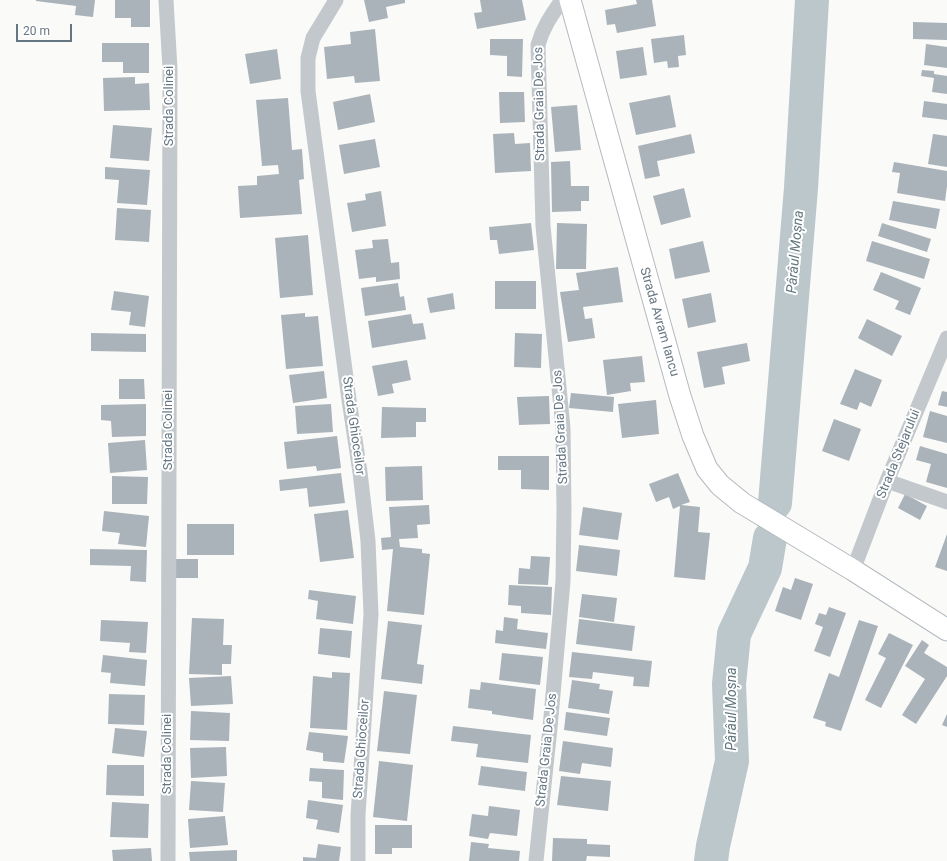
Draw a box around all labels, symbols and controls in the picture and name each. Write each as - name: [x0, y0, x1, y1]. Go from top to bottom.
- scale bar: [18, 16, 74, 42]
- text: 20 m: [23, 24, 50, 38]
- street label: Strada Graia De Jos: [531, 47, 549, 161]
- street label: Strada Colinei: [162, 66, 178, 146]
- water label: Pârâul Moșna: [784, 210, 808, 294]
- street label: Strada Avram Iancu: [636, 266, 682, 378]
- street label: Strada Graia De Jos: [550, 370, 572, 484]
- street label: Strada Ghioceilor: [338, 376, 368, 476]
- street label: Strada Colinei: [161, 390, 177, 470]
- street label: Strada Stejarului: [874, 407, 924, 501]
- water label: Pârâul Moșna: [724, 667, 740, 751]
- street label: Strada Graia De Jos: [533, 692, 561, 808]
- street label: Strada Ghioceilor: [351, 699, 373, 799]
- street label: Strada Colinei: [160, 714, 176, 794]

